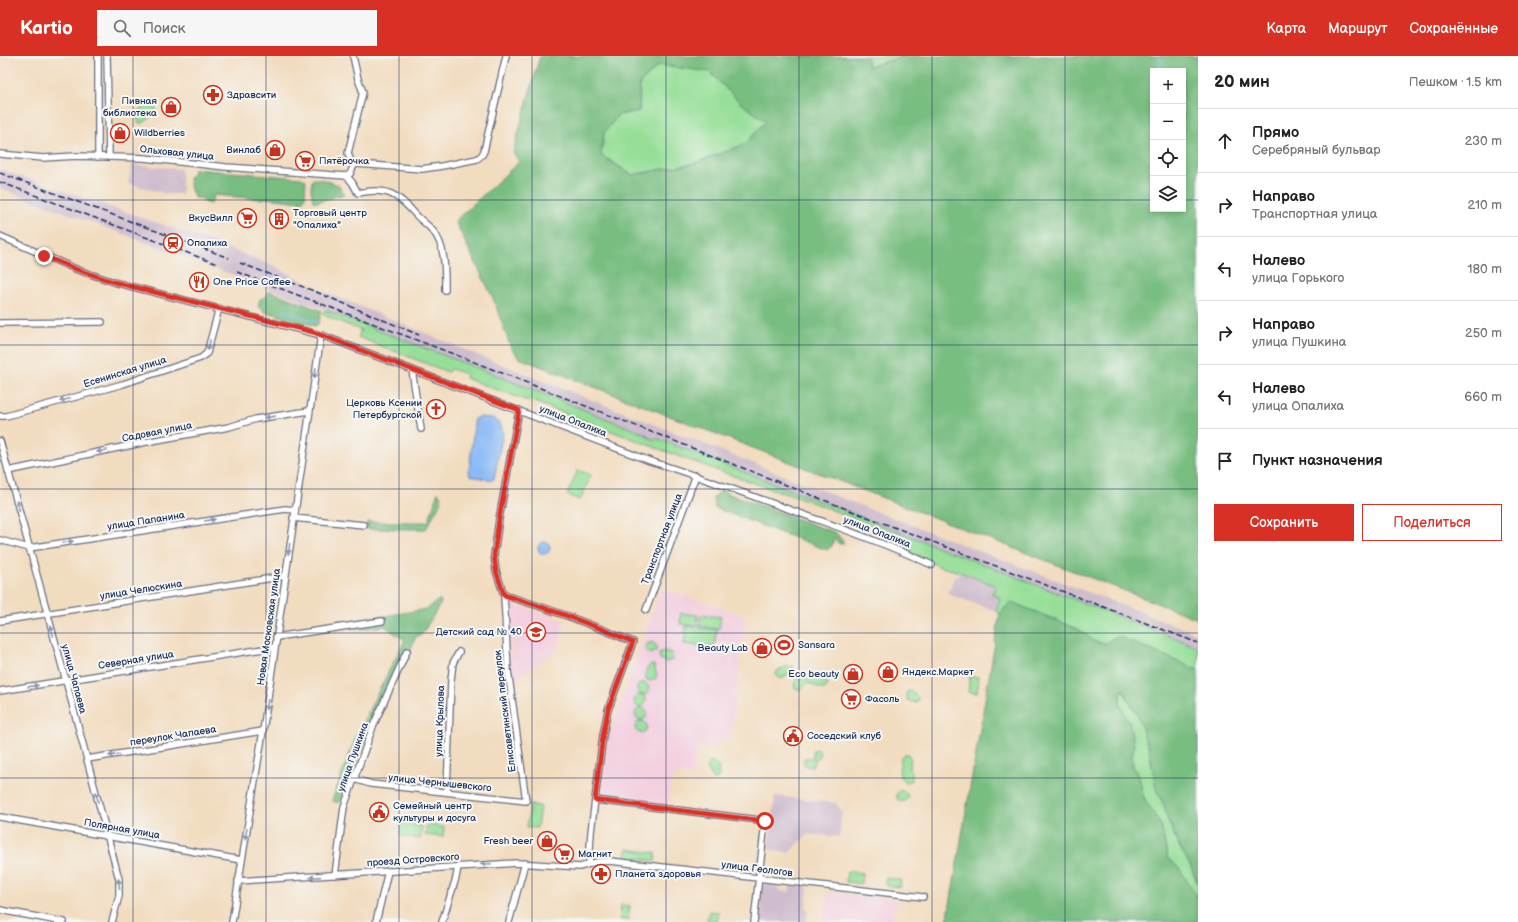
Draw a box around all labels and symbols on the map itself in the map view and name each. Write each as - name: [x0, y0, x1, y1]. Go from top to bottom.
- pharmacy icon: Здравсити: [202, 84, 224, 106]
- place label: Здравсити: [227, 89, 276, 101]
- place label: Пивная библиотека: [103, 95, 157, 119]
- shop icon: Пивная библиотека: [160, 96, 182, 118]
- shop icon: Wildberries: [109, 122, 131, 144]
- place label: Wildberries: [134, 127, 185, 139]
- shop icon: Винлаб: [264, 139, 286, 161]
- street label: Ольховая улица: [139, 143, 215, 163]
- place label: Винлаб: [226, 144, 262, 156]
- supermarket icon: Пятёрочка: [294, 150, 316, 172]
- place label: Пятёрочка: [319, 155, 369, 167]
- supermarket icon: ВкусВилл: [236, 207, 258, 229]
- place label: Торговый центр "Опалиха": [293, 207, 367, 231]
- building icon: Торговый центр "Опалиха": [268, 208, 290, 230]
- place label: ВкусВилл: [189, 212, 233, 224]
- station icon: Опалиха: [162, 232, 184, 254]
- place label: Опалиха: [187, 237, 228, 249]
- route end: [35, 247, 53, 265]
- restaurant icon: One Price Coffee: [188, 271, 210, 293]
- place label: One Price Coffee: [213, 276, 291, 288]
- one-way arrow: [206, 340, 212, 352]
- street label: Есенинская улица: [82, 354, 168, 390]
- one-way arrow: [312, 367, 318, 379]
- one-way arrow: [59, 397, 71, 403]
- place label: Церковь Ксении Петербургской: [346, 397, 422, 421]
- church icon: Церковь Ксении Петербургской: [425, 398, 447, 420]
- street label: улица Опалиха: [538, 403, 608, 439]
- one-way arrow: [264, 414, 277, 420]
- street label: Садовая улица: [121, 419, 193, 445]
- one-way arrow: [96, 449, 108, 455]
- street label: Транспортная улица: [639, 492, 685, 586]
- one-way arrow: [15, 500, 21, 512]
- street label: улица Папанина: [106, 509, 186, 533]
- street label: улица Опалиха: [842, 514, 912, 550]
- one-way arrow: [204, 517, 216, 523]
- one-way arrow: [62, 539, 74, 545]
- one-way arrow: [286, 543, 292, 555]
- street label: Новая Московская улица: [255, 568, 283, 686]
- street label: улица Челюскина: [99, 578, 183, 602]
- school or university icon: Детский сад № 40: [525, 621, 547, 643]
- one-way arrow: [49, 625, 55, 637]
- place label: Детский сад № 40: [436, 626, 522, 638]
- sports icon: Sansara: [773, 634, 795, 656]
- shop icon: Beauty Lab: [751, 637, 773, 659]
- place label: Sansara: [798, 639, 835, 651]
- place label: Beauty Lab: [698, 642, 748, 654]
- street label: улица Чапаева: [59, 643, 89, 715]
- street label: Северная улица: [97, 648, 175, 672]
- street label: Елисаветинский переулок: [491, 649, 518, 773]
- shop icon: Яндекс.Маркет: [877, 661, 899, 683]
- shop icon: Eco beauty: [842, 663, 864, 685]
- place label: Яндекс.Маркет: [902, 666, 974, 678]
- place label: Eco beauty: [788, 668, 839, 680]
- one-way arrow: [27, 683, 39, 689]
- street label: улица Крылова: [433, 685, 447, 757]
- supermarket icon: Фасоль: [840, 688, 862, 710]
- place label: Фасоль: [865, 693, 899, 705]
- one-way arrow: [264, 699, 270, 711]
- street label: улица Пушкина: [335, 721, 371, 793]
- street label: переулок Чапаева: [129, 723, 217, 749]
- public building icon: Соседский клуб: [782, 725, 804, 747]
- place label: Соседский клуб: [807, 730, 881, 742]
- one-way arrow: [108, 752, 120, 758]
- street label: улица Чернышевского: [388, 772, 492, 794]
- one-way arrow: [94, 791, 100, 803]
- place label: Семейный центр культуры и досуга: [393, 800, 476, 824]
- public building icon: Семейный центр культуры и досуга: [368, 801, 390, 823]
- route start: [756, 812, 774, 830]
- street label: Полярная улица: [83, 816, 161, 842]
- one-way arrow: [243, 827, 249, 840]
- shop icon: Fresh beer: [536, 830, 558, 852]
- place label: Fresh beer: [483, 835, 533, 847]
- supermarket icon: Магнит: [553, 843, 575, 865]
- place label: Магнит: [578, 848, 612, 860]
- street label: проезд Островского: [366, 851, 460, 869]
- street label: улица Геологов: [721, 859, 794, 879]
- one-way arrow: [479, 861, 492, 867]
- pharmacy icon: Планета здоровья: [590, 863, 612, 885]
- place label: Планета здоровья: [615, 868, 702, 880]
- one-way arrow: [308, 873, 321, 880]
- one-way arrow: [116, 878, 122, 890]

